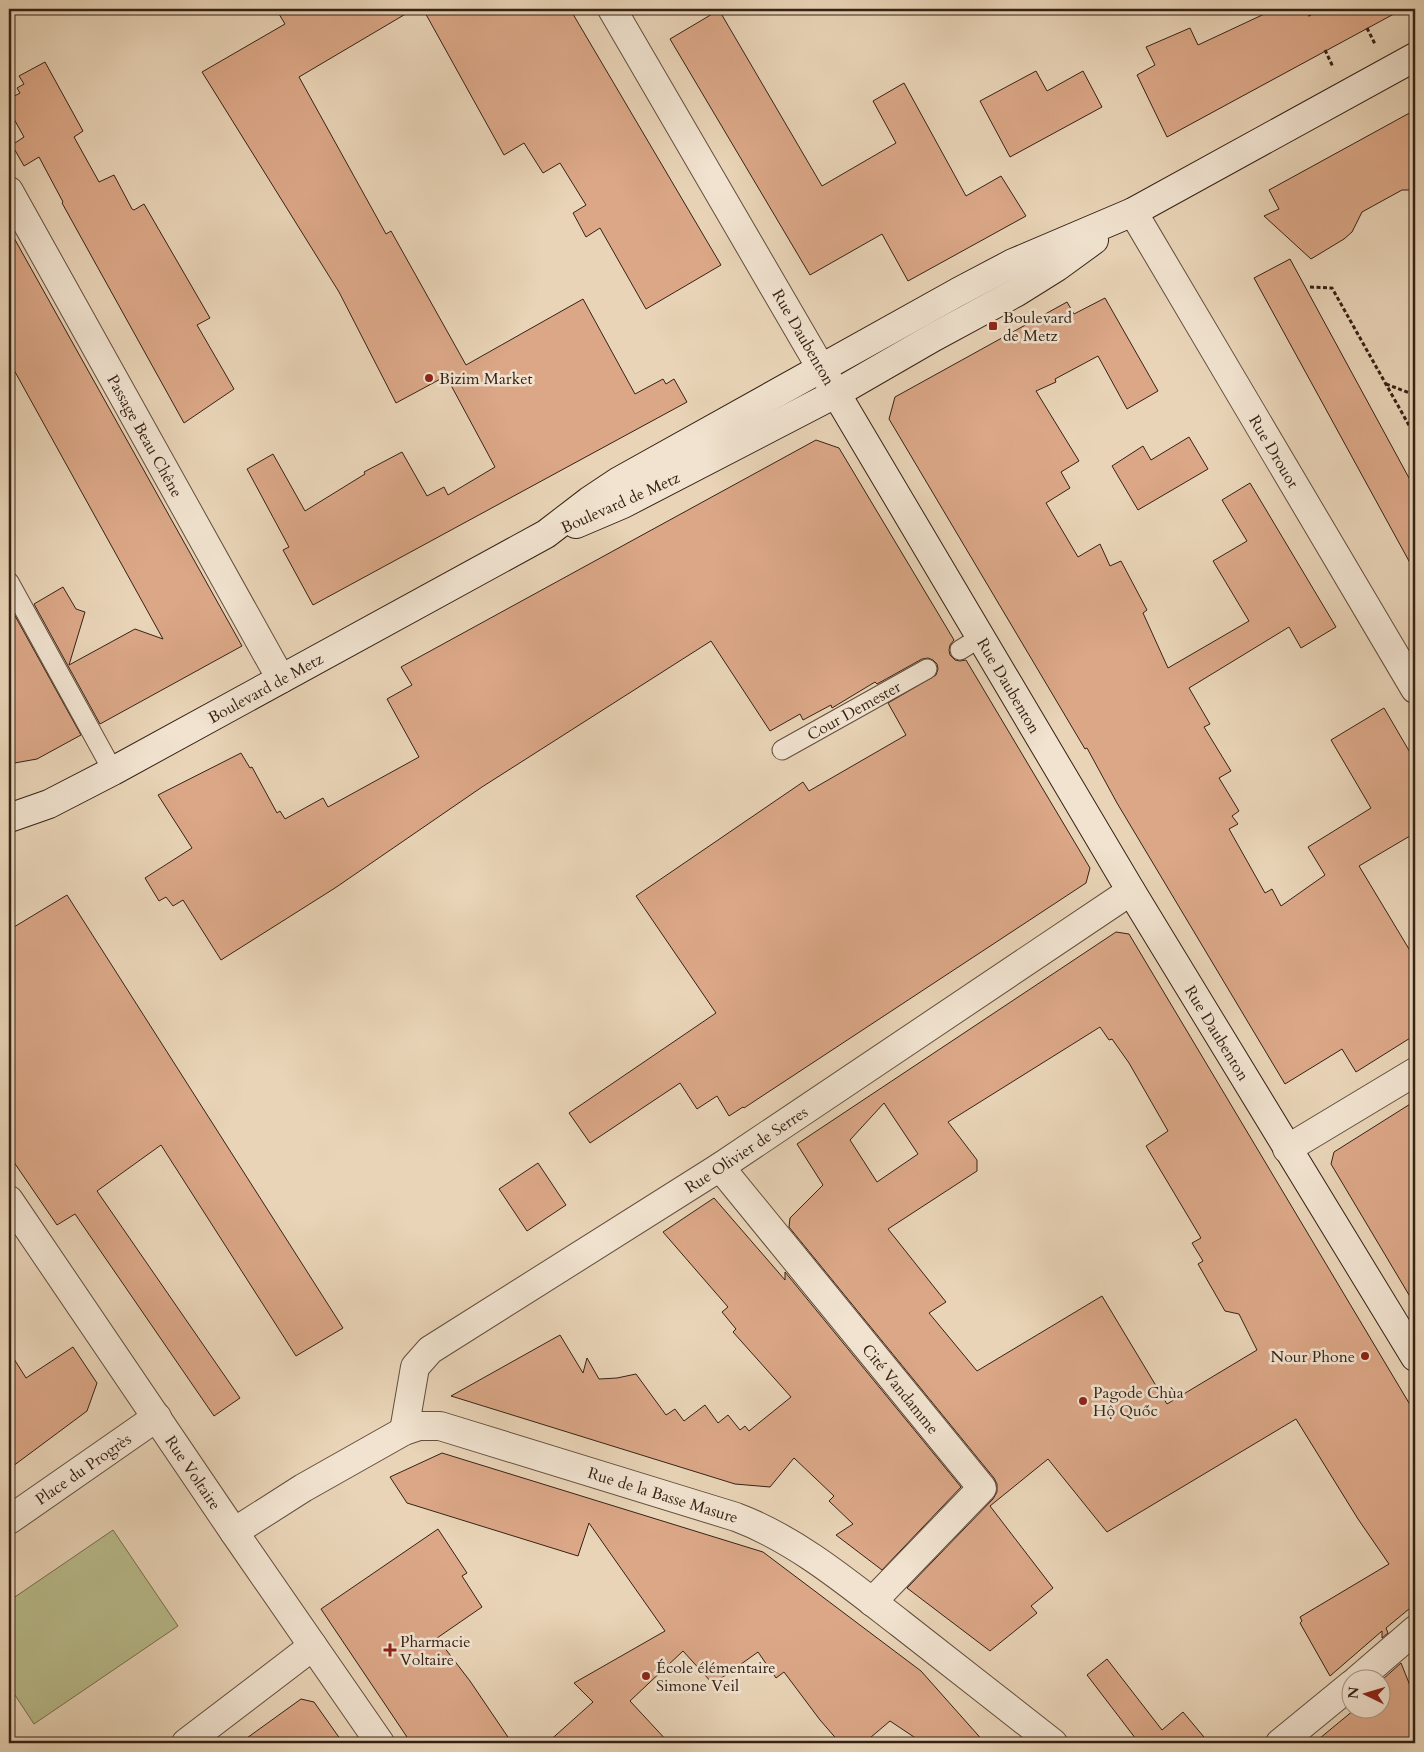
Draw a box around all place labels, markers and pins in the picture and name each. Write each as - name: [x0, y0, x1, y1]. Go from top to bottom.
- place label: Boulevard de Metz: [1003, 307, 1072, 347]
- marker: Boulevard de Metz: [987, 320, 999, 332]
- place label: Bizim Market: [439, 368, 533, 390]
- marker: Bizim Market: [423, 372, 435, 384]
- place label: Nour Phone: [1271, 1346, 1355, 1368]
- marker: Nour Phone: [1359, 1350, 1371, 1362]
- place label: Pagode Chùa Hộ Quốc: [1093, 1382, 1184, 1422]
- marker: Pagode Chùa Hộ Quốc: [1077, 1395, 1089, 1407]
- place label: Pharmacie Voltaire: [400, 1631, 471, 1671]
- marker: Pharmacie Voltaire: [384, 1644, 396, 1656]
- place label: École élémentaire Simone Veil: [656, 1657, 776, 1697]
- marker: École élémentaire Simone Veil: [640, 1670, 652, 1682]

